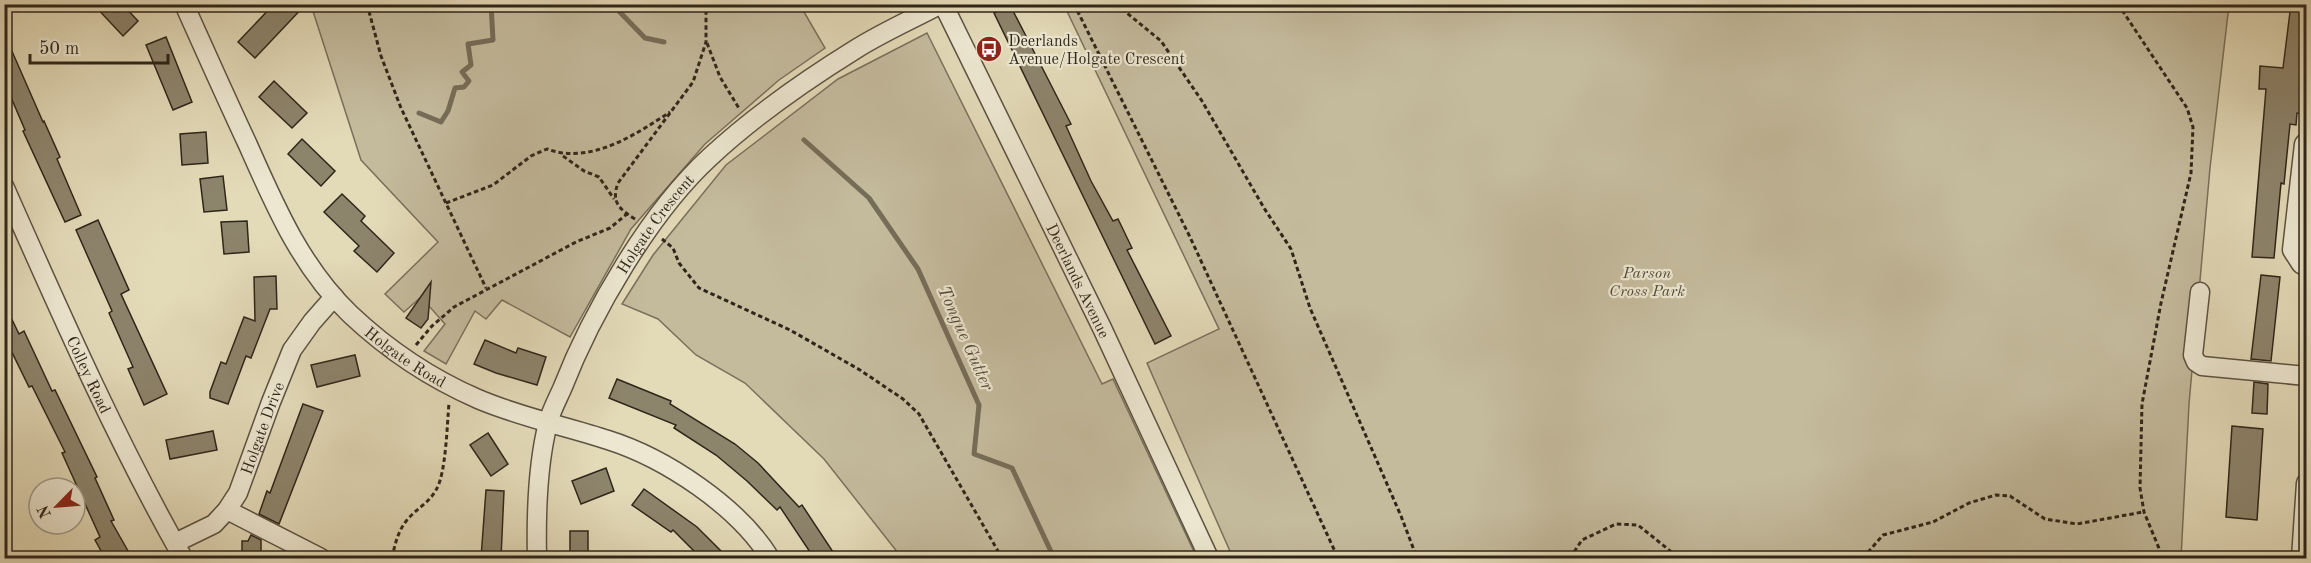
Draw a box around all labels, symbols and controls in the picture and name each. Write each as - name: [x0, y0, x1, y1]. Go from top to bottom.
- scale bar: [30, 27, 168, 65]
- bus stop icon: Deerlands Avenue/Holgate Crescent: [974, 34, 1004, 64]
- place label: Deerlands Avenue/Holgate Crescent: [1008, 34, 1185, 68]
- text: 50 m: [39, 40, 79, 58]
- street label: Holgate Crescent: [615, 172, 698, 277]
- street label: Deerlands Avenue: [1042, 222, 1112, 341]
- park label: Parson Cross Park: [1609, 266, 1685, 300]
- water label: Tongue Gutter: [934, 283, 997, 395]
- street label: Holgate Road: [361, 325, 448, 392]
- street label: Colley Road: [63, 334, 113, 417]
- street label: Holgate Drive: [239, 380, 288, 477]
- north arrow: [27, 476, 87, 536]
- text: N: [35, 502, 55, 520]

